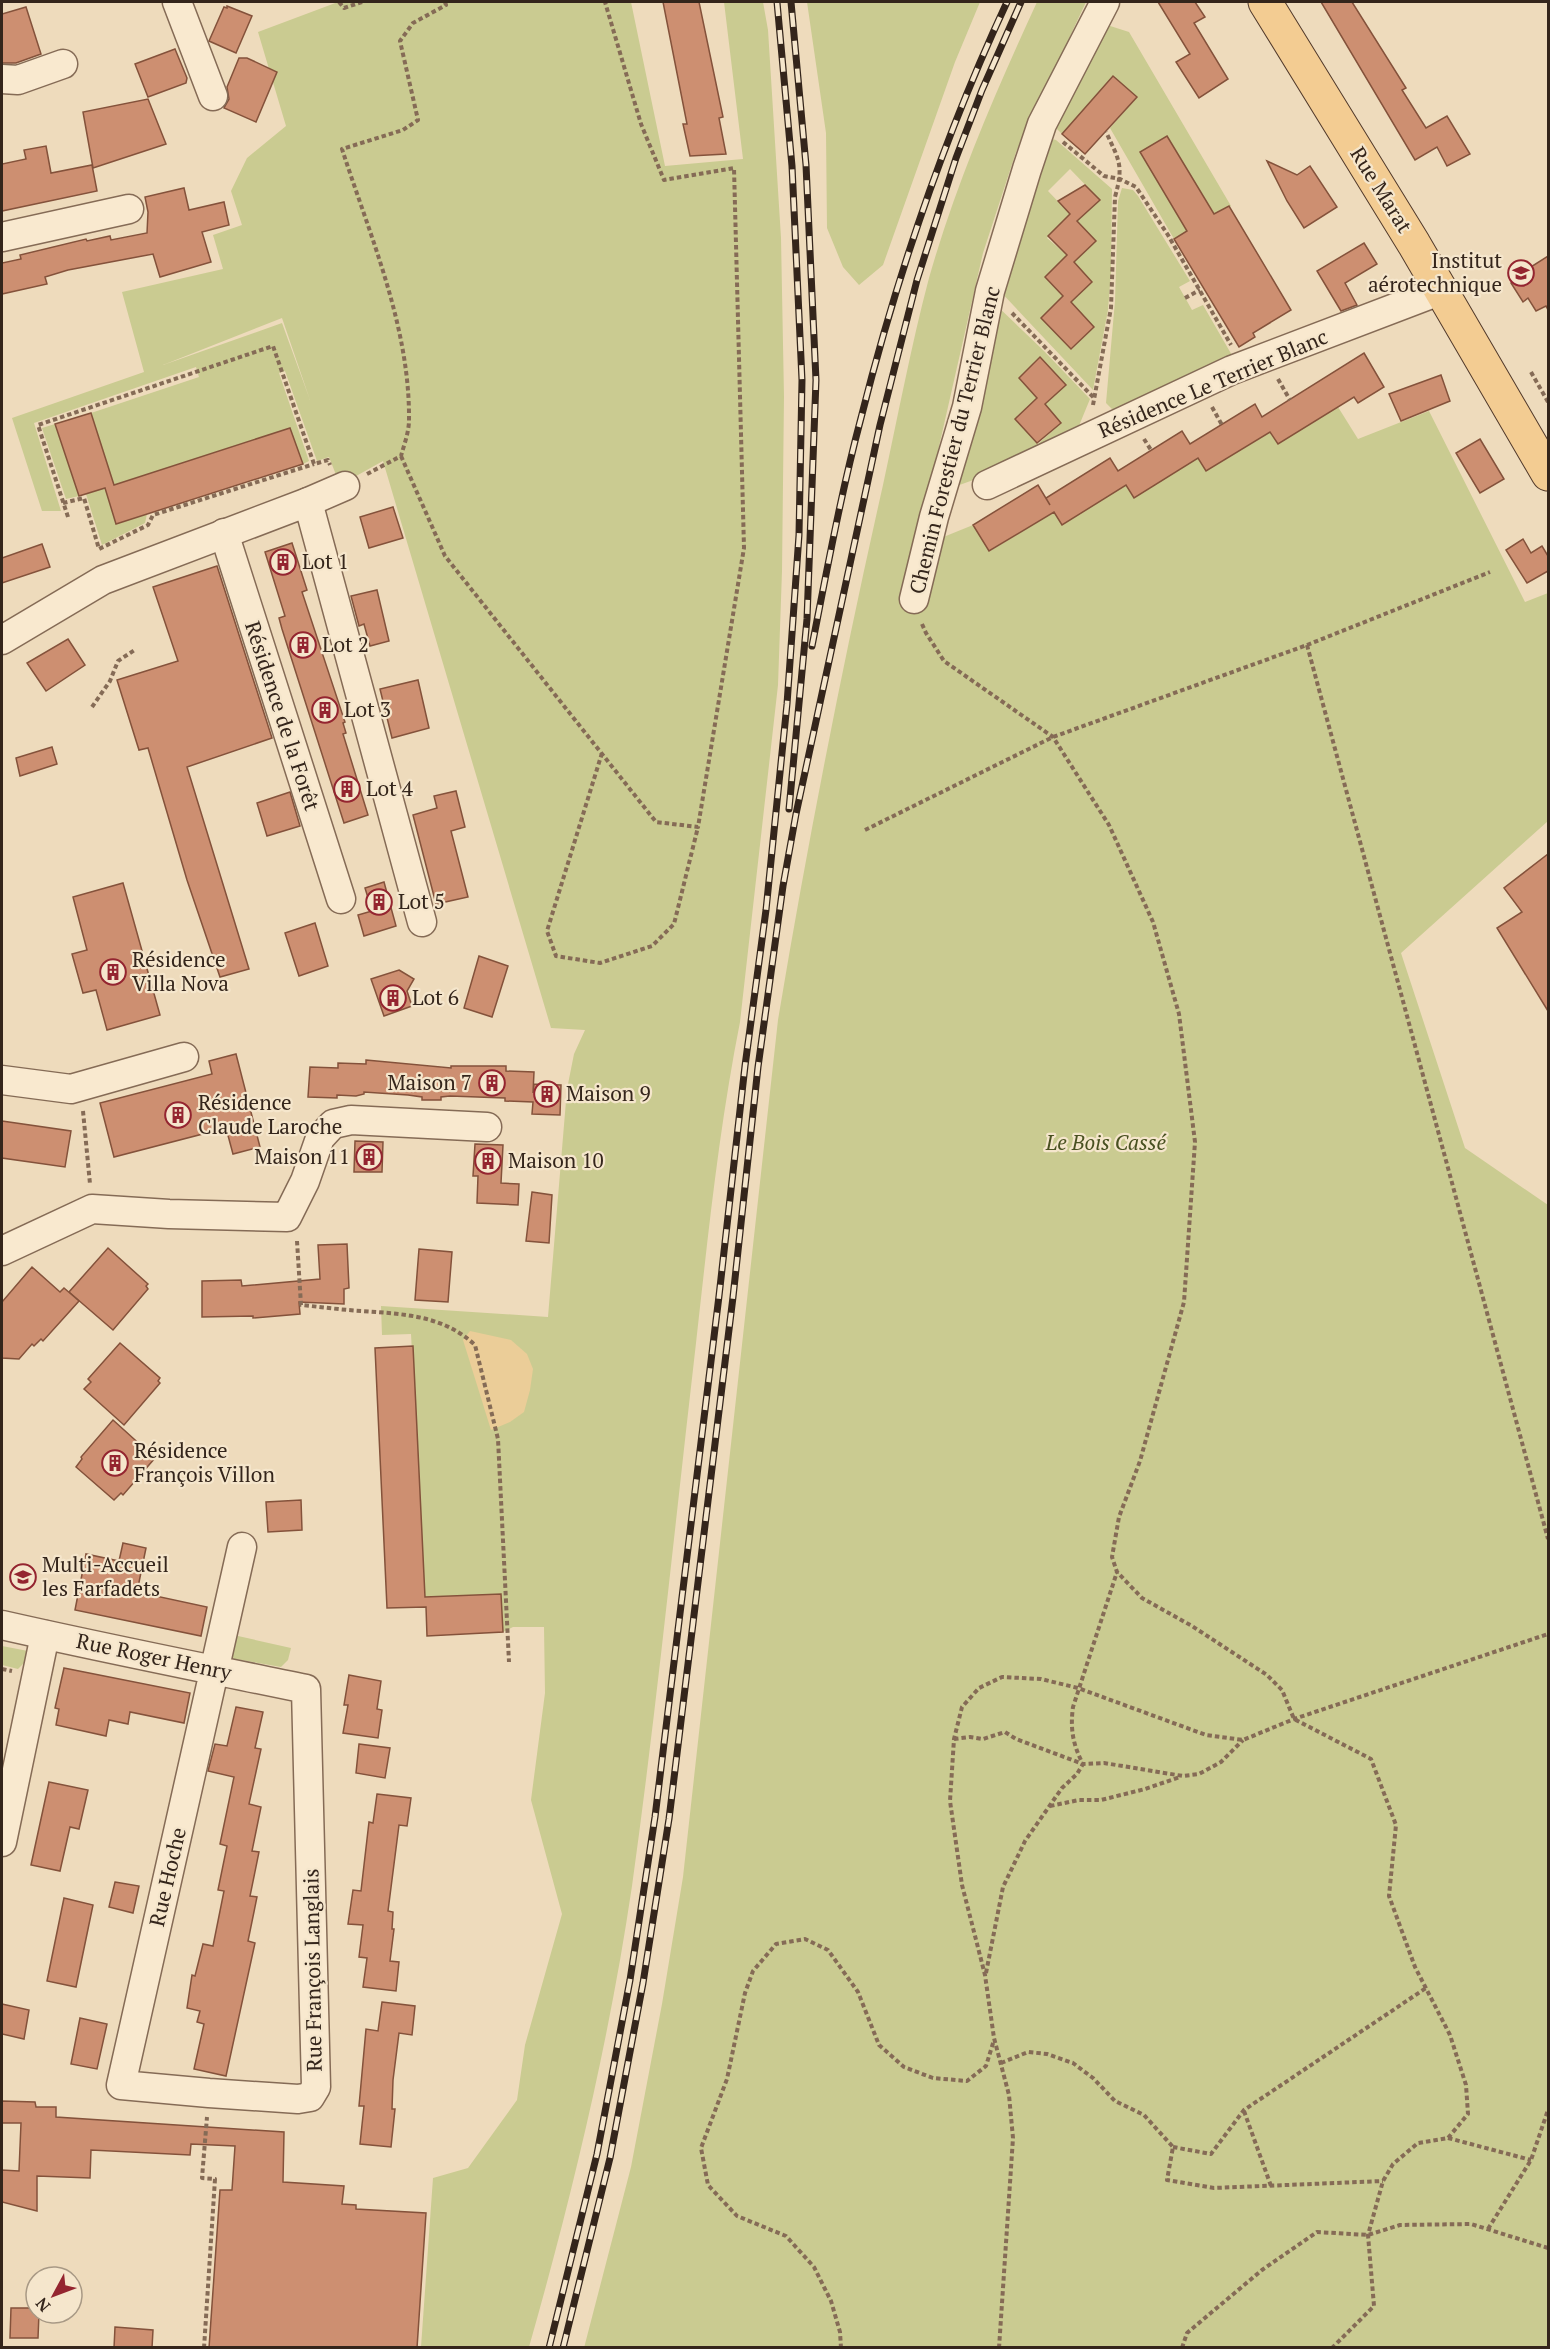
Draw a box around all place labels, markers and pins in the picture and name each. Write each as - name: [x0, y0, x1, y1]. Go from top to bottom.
- place label: Institut aérotechnique: [1368, 246, 1502, 298]
- school or university icon: Institut aérotechnique: [1506, 258, 1536, 288]
- building icon: Lot 1: [268, 547, 298, 577]
- place label: Lot 1: [302, 547, 349, 575]
- building icon: Lot 2: [288, 630, 318, 660]
- place label: Lot 2: [322, 630, 369, 658]
- building icon: Lot 3: [310, 695, 340, 725]
- place label: Lot 3: [344, 695, 391, 723]
- building icon: Lot 4: [332, 774, 362, 804]
- place label: Lot 4: [366, 774, 414, 802]
- building icon: Lot 5: [364, 887, 394, 917]
- place label: Lot 5: [398, 887, 445, 915]
- place label: Résidence Villa Nova: [132, 945, 229, 997]
- building icon: Résidence Villa Nova: [98, 957, 128, 987]
- building icon: Lot 6: [378, 983, 408, 1013]
- place label: Lot 6: [412, 983, 459, 1011]
- place label: Maison 7: [387, 1068, 472, 1096]
- building icon: Maison 7: [477, 1068, 507, 1098]
- building icon: Maison 9: [532, 1079, 562, 1109]
- place label: Maison 9: [566, 1079, 651, 1107]
- place label: Résidence Claude Laroche: [198, 1088, 342, 1140]
- building icon: Résidence Claude Laroche: [163, 1100, 193, 1130]
- place label: Maison 11: [254, 1142, 350, 1170]
- building icon: Maison 11: [354, 1142, 384, 1172]
- building icon: Maison 10: [473, 1146, 503, 1176]
- place label: Maison 10: [508, 1146, 604, 1174]
- place label: Résidence François Villon: [134, 1436, 275, 1488]
- building icon: Résidence François Villon: [100, 1448, 130, 1478]
- place label: Multi-Accueil les Farfadets: [42, 1550, 169, 1602]
- school or university icon: Multi-Accueil les Farfadets: [8, 1562, 38, 1592]

